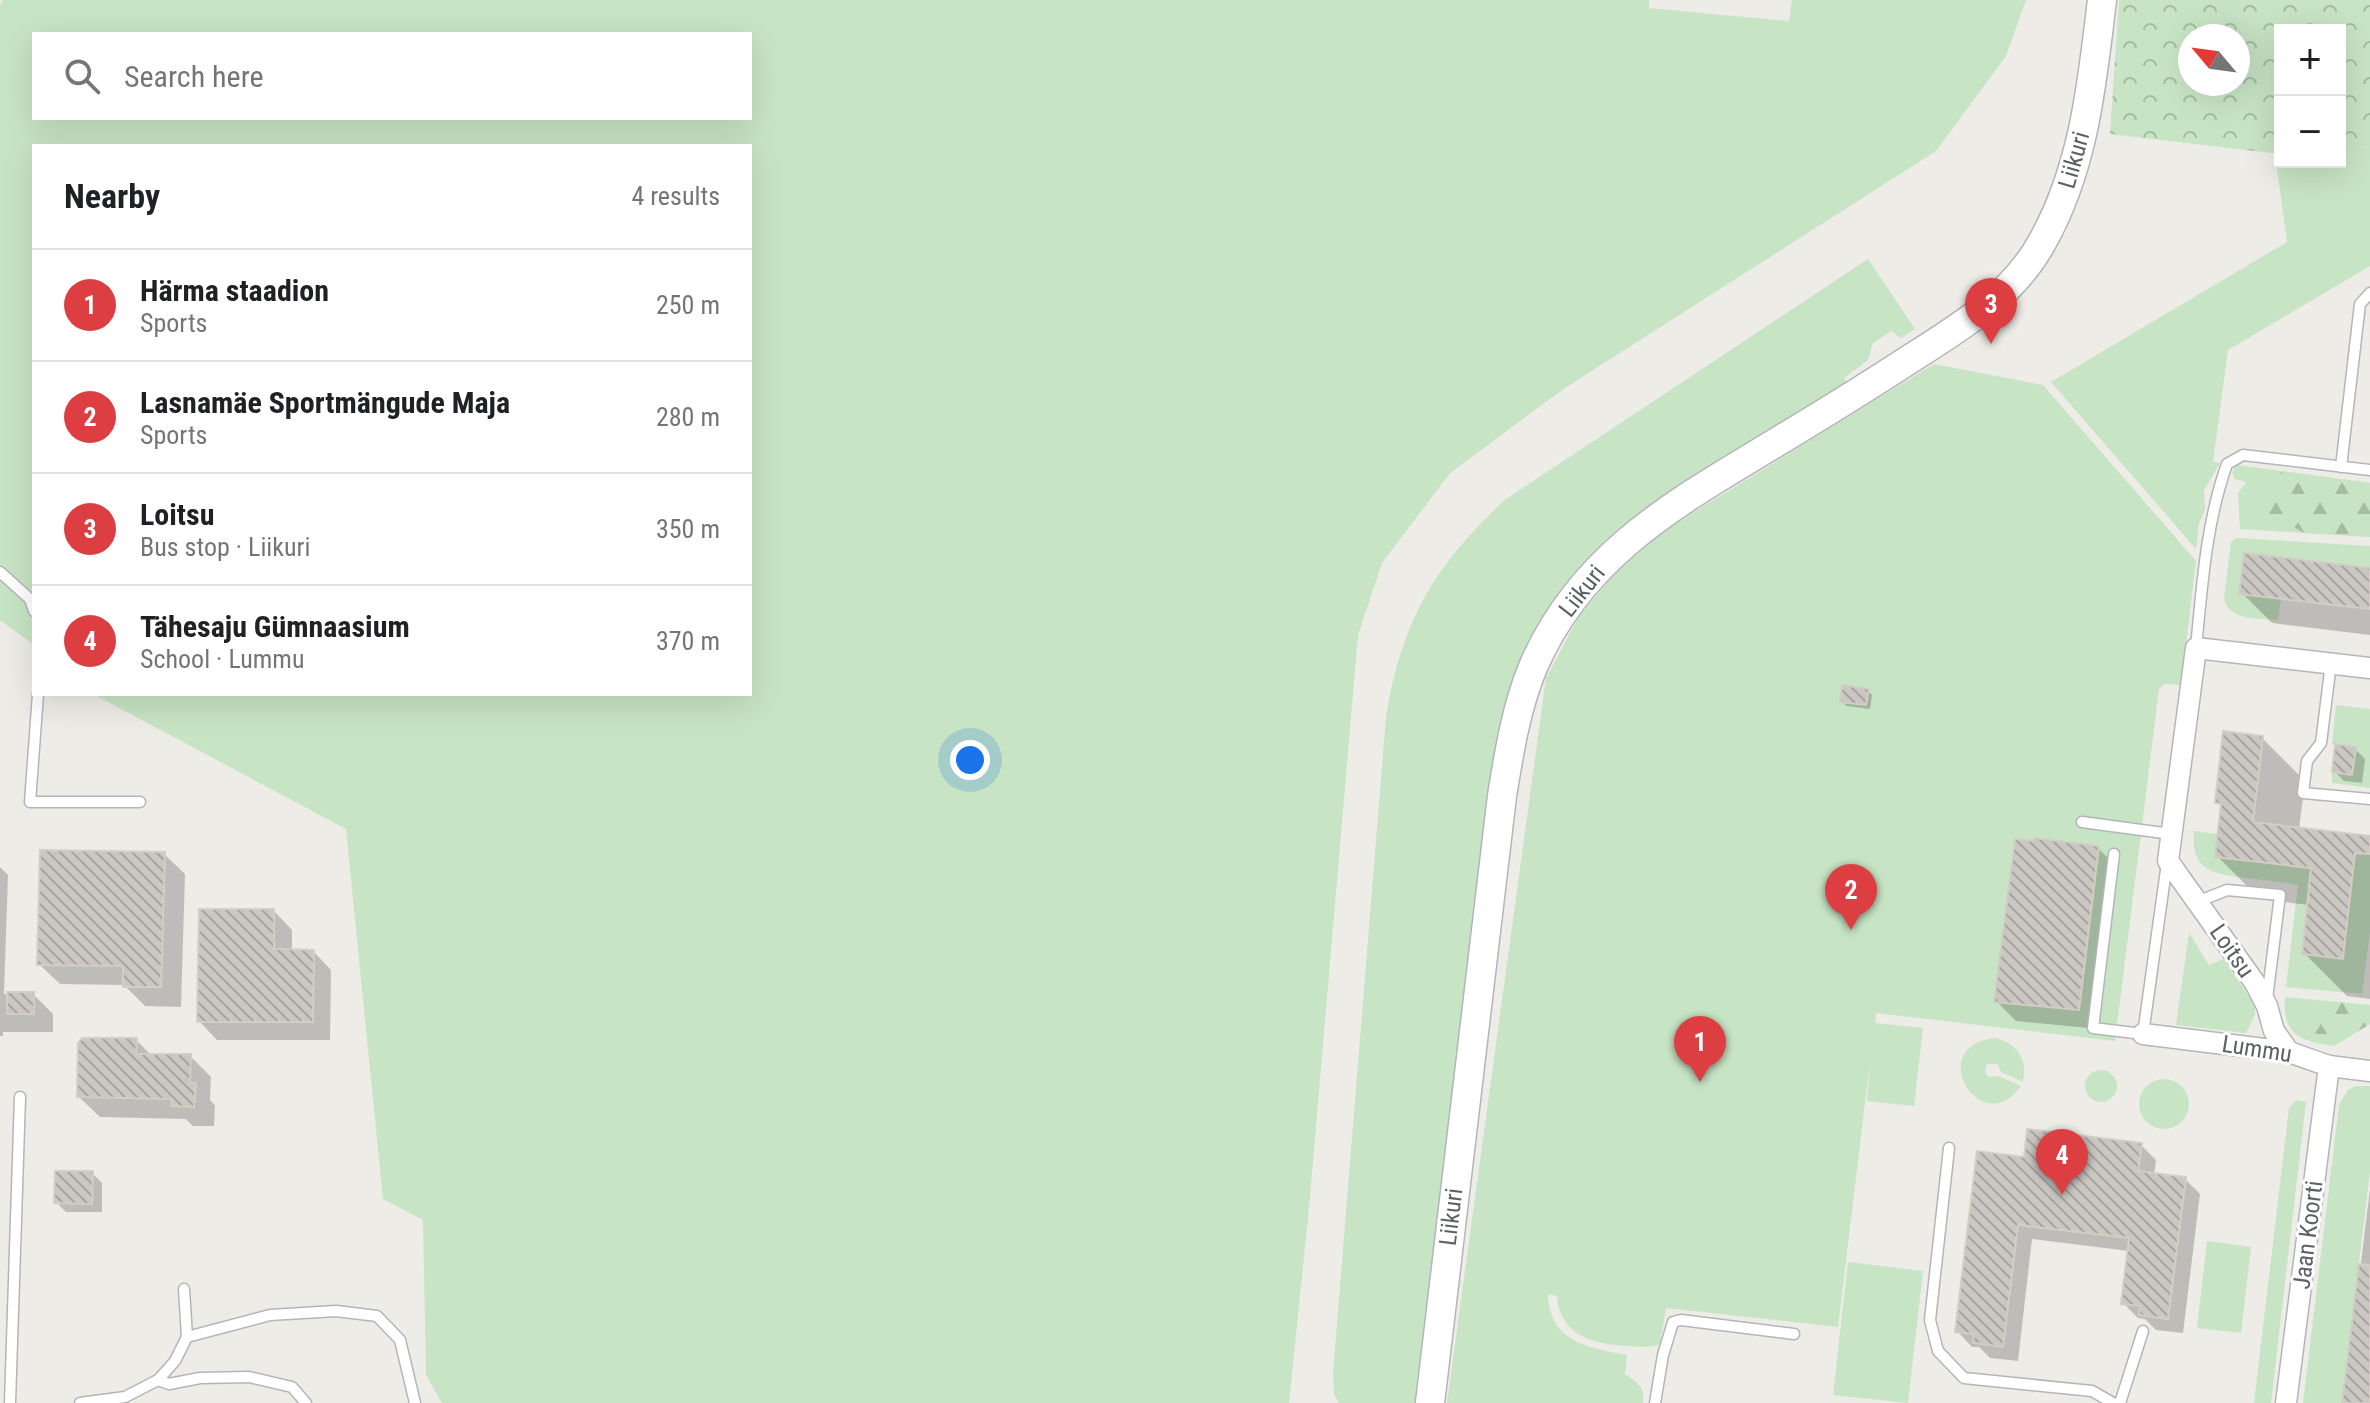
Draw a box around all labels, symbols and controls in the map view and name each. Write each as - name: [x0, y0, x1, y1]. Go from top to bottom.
- north arrow: [2178, 24, 2250, 96]
- map controls: [2274, 24, 2346, 168]
- button: +: [2274, 24, 2346, 96]
- search box: [32, 32, 752, 120]
- icon: search: [60, 54, 104, 98]
- text: Search here: [124, 59, 264, 94]
- button: −: [2274, 96, 2346, 168]
- street label: Liikuri: [2053, 128, 2095, 192]
- text: Nearby: [64, 176, 160, 216]
- text: 4 results: [631, 181, 720, 211]
- text: Härma staadion: [140, 273, 329, 308]
- pin: 3: [1965, 278, 2017, 344]
- text: 1: [83, 290, 97, 320]
- text: 250 m: [656, 290, 720, 320]
- text: Sports: [140, 308, 207, 338]
- text: Lasnamäe Sportmängude Maja: [140, 385, 510, 420]
- text: 2: [83, 402, 97, 432]
- text: 280 m: [656, 402, 720, 432]
- text: Sports: [140, 420, 207, 450]
- text: Loitsu: [140, 497, 214, 532]
- text: 3: [83, 514, 97, 544]
- text: 350 m: [656, 514, 720, 544]
- text: Bus stop · Liikuri: [140, 532, 311, 562]
- street label: Liikuri: [1553, 560, 1611, 622]
- text: Tähesaju Gümnaasium: [140, 609, 410, 644]
- text: 4: [83, 626, 97, 656]
- text: 370 m: [656, 626, 720, 656]
- text: School · Lummu: [140, 644, 304, 674]
- your location: [950, 740, 990, 780]
- pin: 2: [1825, 864, 1877, 930]
- street label: Loitsu: [2204, 919, 2260, 983]
- pin: 1: [1674, 1016, 1726, 1082]
- street label: Lummu: [2220, 1030, 2294, 1068]
- pin: 4: [2036, 1129, 2088, 1195]
- street label: Jaan Koorti: [2287, 1179, 2329, 1291]
- street label: Liikuri: [1434, 1187, 1468, 1247]

